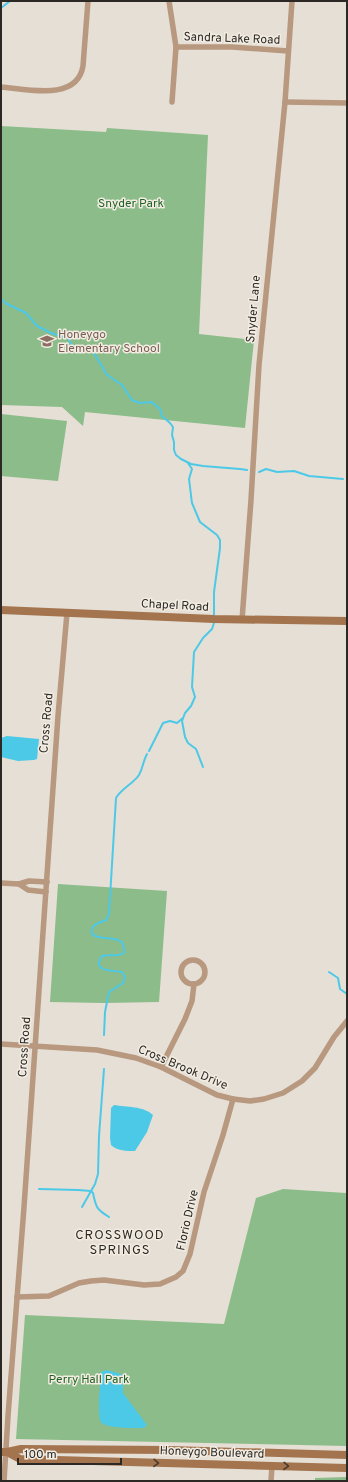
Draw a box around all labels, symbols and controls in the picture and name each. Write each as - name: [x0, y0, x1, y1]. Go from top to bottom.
- street label: Sandra Lake Road: [183, 29, 281, 49]
- park label: Snyder Park: [98, 196, 164, 212]
- street label: Snyder Lane: [243, 275, 265, 343]
- place label: Honeygo Elementary School: [58, 327, 160, 357]
- school or university icon: Honeygo Elementary School: [39, 333, 55, 349]
- street label: Chapel Road: [140, 596, 209, 616]
- street label: Cross Road: [36, 692, 58, 754]
- street label: Cross Road: [15, 1016, 35, 1078]
- street label: Cross Brook Drive: [135, 1042, 230, 1094]
- street label: Florio Drive: [173, 1188, 203, 1252]
- district label: CROSSWOOD SPRINGS: [75, 1228, 165, 1259]
- park label: Perry Hall Park: [49, 1372, 129, 1388]
- scale bar: [18, 1440, 121, 1466]
- street label: Honeygo Boulevard: [159, 1443, 265, 1463]
- text: 100 m: [24, 1447, 57, 1463]
- one-way arrow: [153, 1458, 159, 1467]
- one-way arrow: [283, 1462, 289, 1470]

